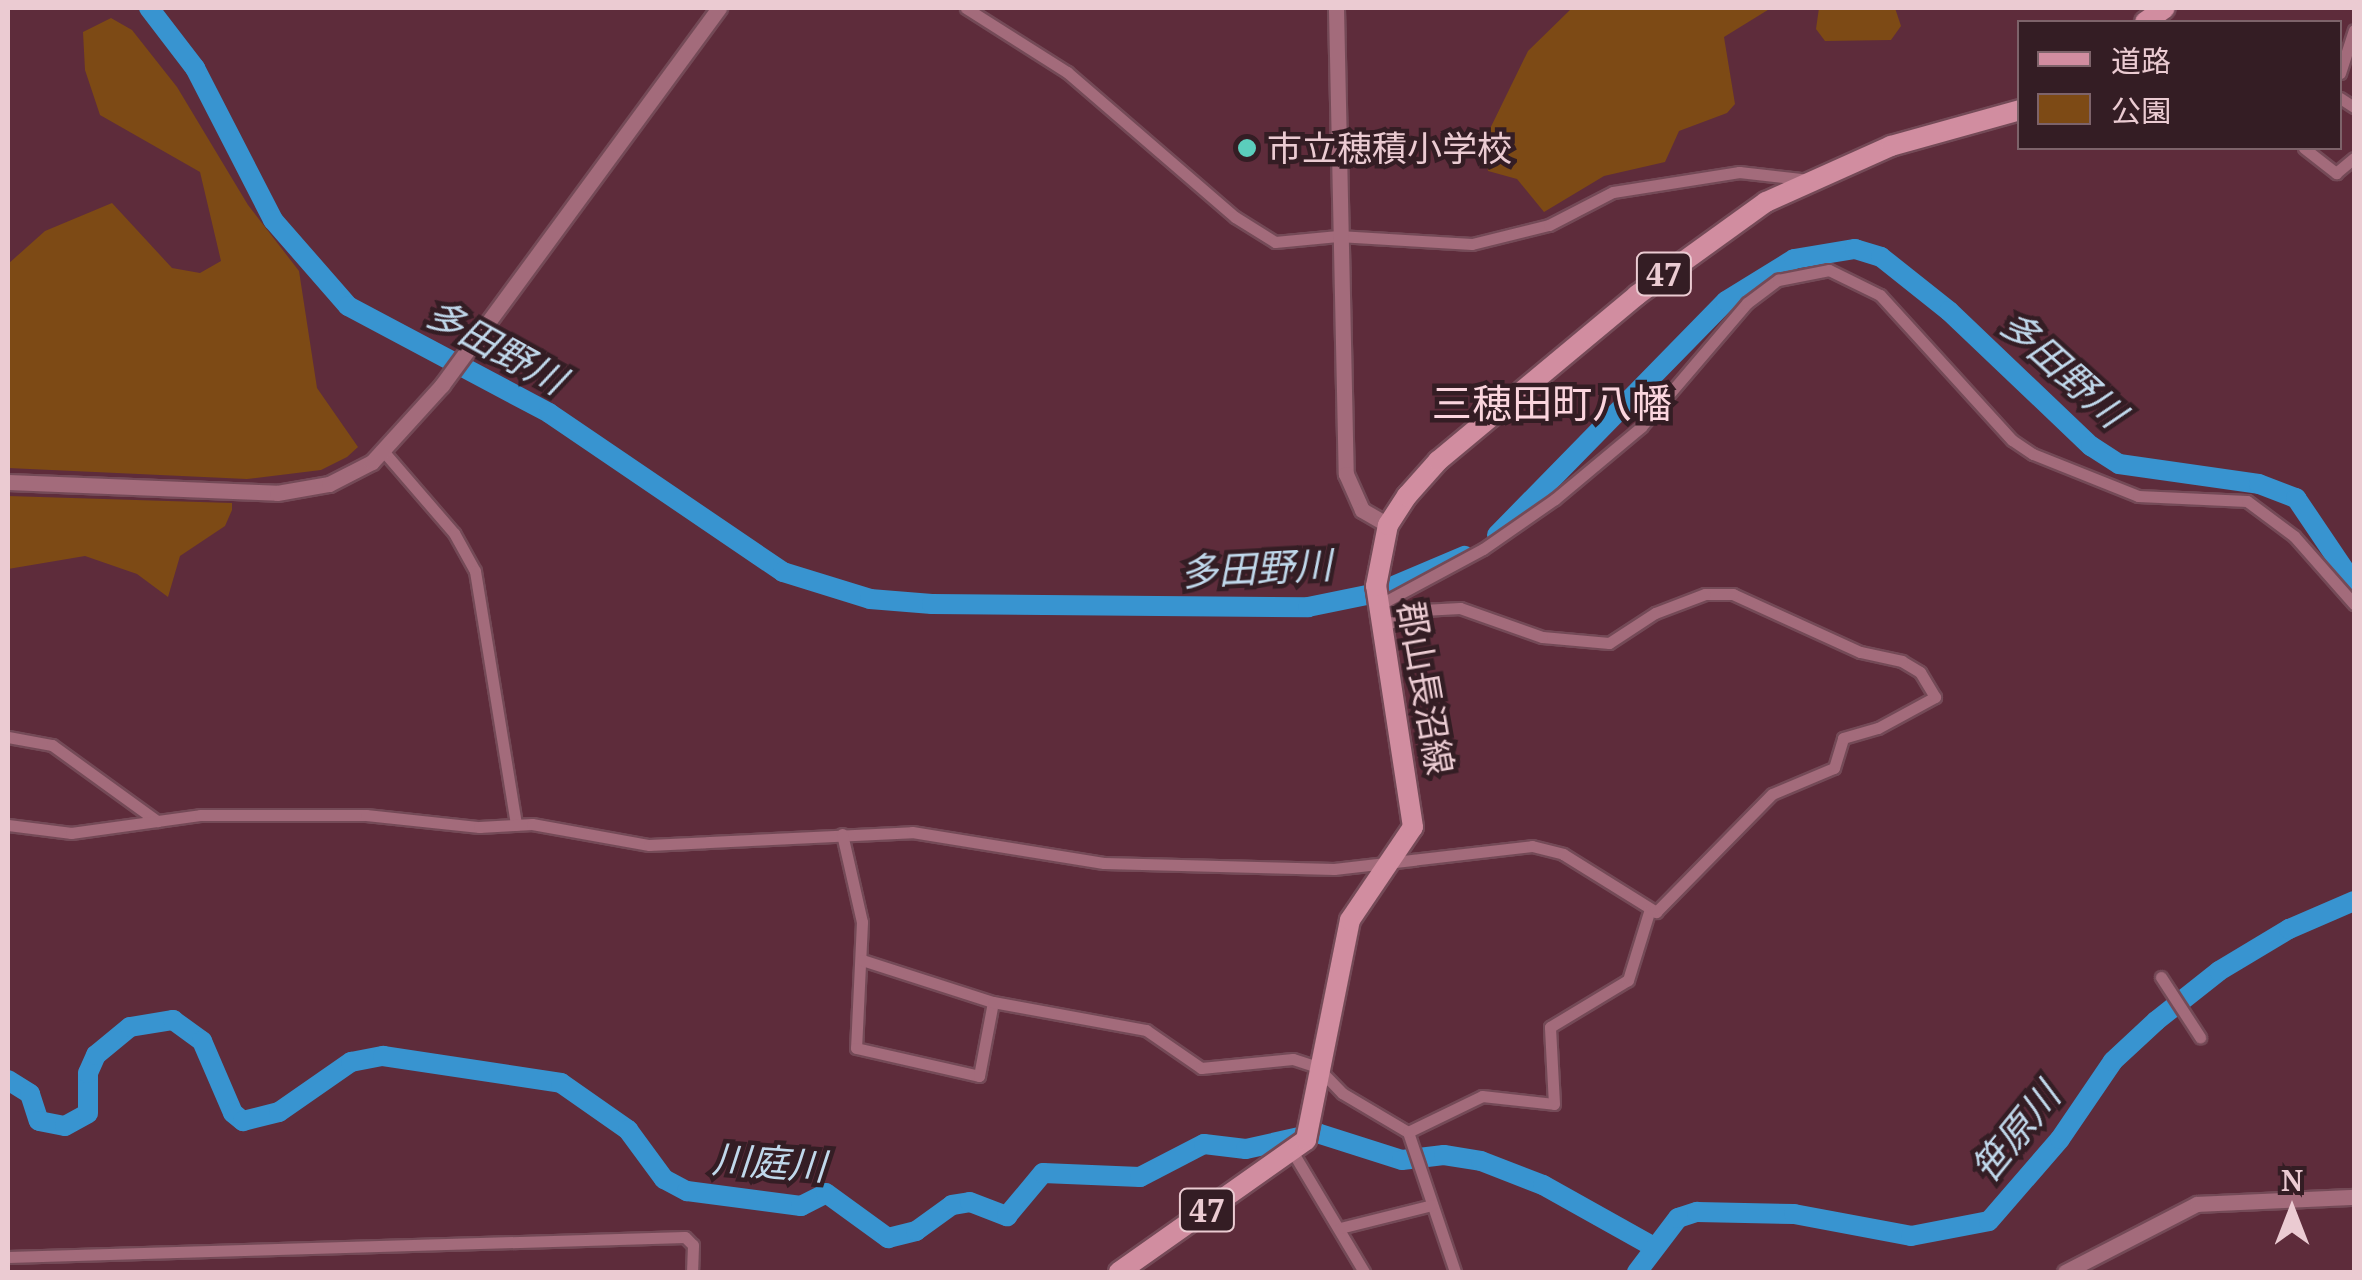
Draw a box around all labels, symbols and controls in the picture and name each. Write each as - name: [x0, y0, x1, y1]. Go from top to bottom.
- legend: [2017, 20, 2342, 150]
- text: 道路: [2111, 40, 2171, 81]
- text: 公園: [2111, 90, 2171, 131]
- place label: 市立穂積小学校: [1267, 127, 1512, 169]
- marker: 市立穂積小学校: [1236, 137, 1258, 159]
- road number: 47: [1634, 247, 1694, 301]
- water label: 多田野川: [418, 289, 574, 403]
- water label: 多田野川: [1991, 300, 2135, 436]
- district label: 三穂田町八幡: [1432, 379, 1672, 427]
- water label: 多田野川: [1179, 541, 1333, 595]
- street label: 郡山長沼線: [1390, 598, 1462, 778]
- water label: 笹原川: [1961, 1073, 2069, 1191]
- water label: 川庭川: [711, 1135, 827, 1189]
- north arrow: [2242, 1160, 2342, 1260]
- text: N: [2281, 1161, 2303, 1199]
- road number: 47: [1177, 1183, 1237, 1237]

